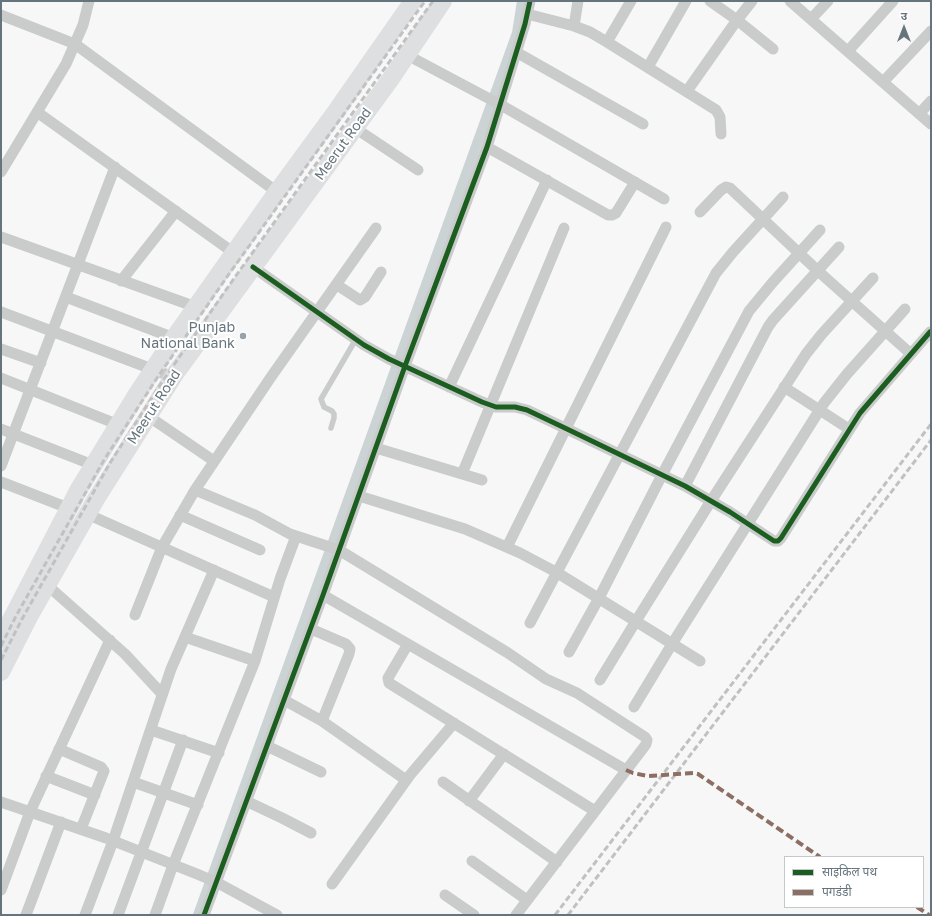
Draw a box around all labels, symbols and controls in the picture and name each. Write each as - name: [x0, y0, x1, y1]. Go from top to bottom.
- north arrow: [884, 8, 924, 48]
- text: उ: [901, 9, 907, 22]
- street label: Meerut Road: [311, 104, 375, 184]
- place label: Punjab National Bank: [141, 320, 235, 352]
- marker: Punjab National Bank: [238, 331, 248, 341]
- street label: Meerut Road: [124, 367, 184, 447]
- legend: [784, 856, 924, 908]
- text: साइकिल पथ: [822, 864, 877, 879]
- text: पगडंडी: [822, 884, 852, 899]

